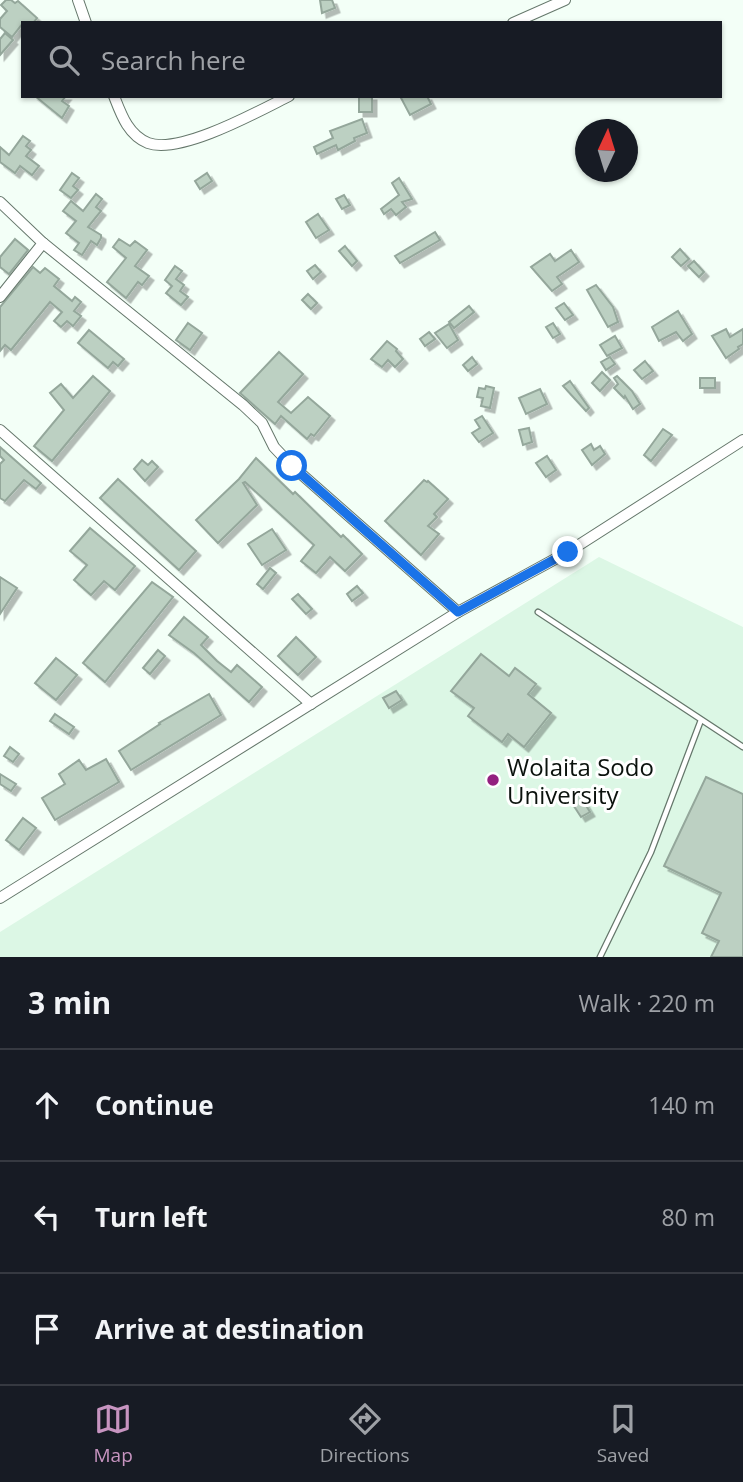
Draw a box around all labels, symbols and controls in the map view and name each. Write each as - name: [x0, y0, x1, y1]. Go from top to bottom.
- search box: [21, 21, 722, 98]
- icon: search: [45, 41, 83, 79]
- text: Search here: [101, 42, 246, 78]
- north arrow: [575, 119, 638, 182]
- route start: [276, 450, 307, 481]
- route end: [552, 536, 583, 567]
- place label: Wolaita Sodo University: [507, 750, 654, 811]
- marker: Wolaita Sodo University: [485, 772, 501, 788]
- text: 3 min: [28, 982, 111, 1023]
- text: Walk · 220 m: [578, 987, 715, 1019]
- icon: ahead: [28, 1086, 66, 1124]
- text: Continue: [95, 1087, 214, 1123]
- text: 140 m: [648, 1089, 715, 1121]
- icon: left: [28, 1198, 66, 1236]
- text: Turn left: [95, 1199, 207, 1235]
- text: 80 m: [661, 1201, 715, 1233]
- icon: arrive: [28, 1310, 66, 1348]
- text: Arrive at destination: [95, 1311, 364, 1347]
- tab: Map: [94, 1400, 133, 1468]
- tab: Directions: [320, 1400, 410, 1468]
- tab: Saved: [597, 1400, 649, 1468]

